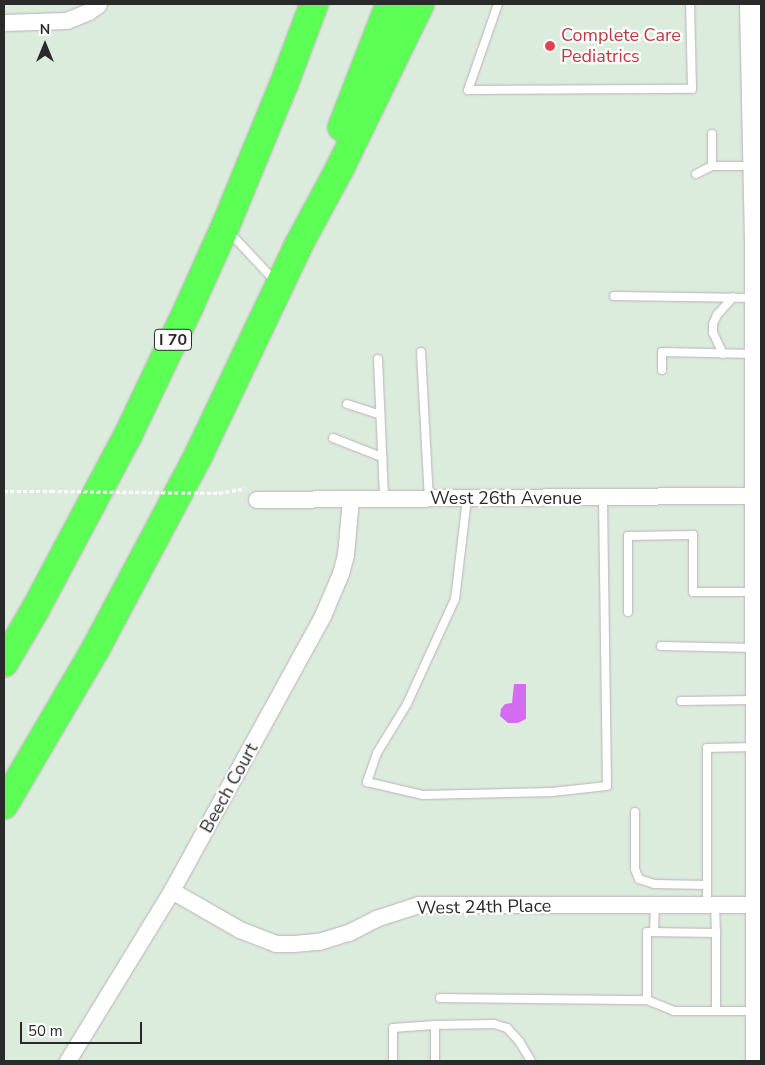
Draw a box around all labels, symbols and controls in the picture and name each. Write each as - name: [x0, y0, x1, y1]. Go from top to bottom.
- north arrow: [20, 20, 70, 70]
- text: N: [40, 20, 50, 39]
- place label: Complete Care Pediatrics: [561, 25, 681, 68]
- marker: Complete Care Pediatrics: [543, 39, 557, 53]
- road number: I 70: [153, 326, 193, 354]
- street label: West 26th Avenue: [430, 487, 582, 509]
- street label: Beech Court: [195, 739, 263, 837]
- street label: West 24th Place: [417, 895, 551, 919]
- scale bar: [22, 1012, 145, 1044]
- text: 50 m: [28, 1021, 63, 1041]

